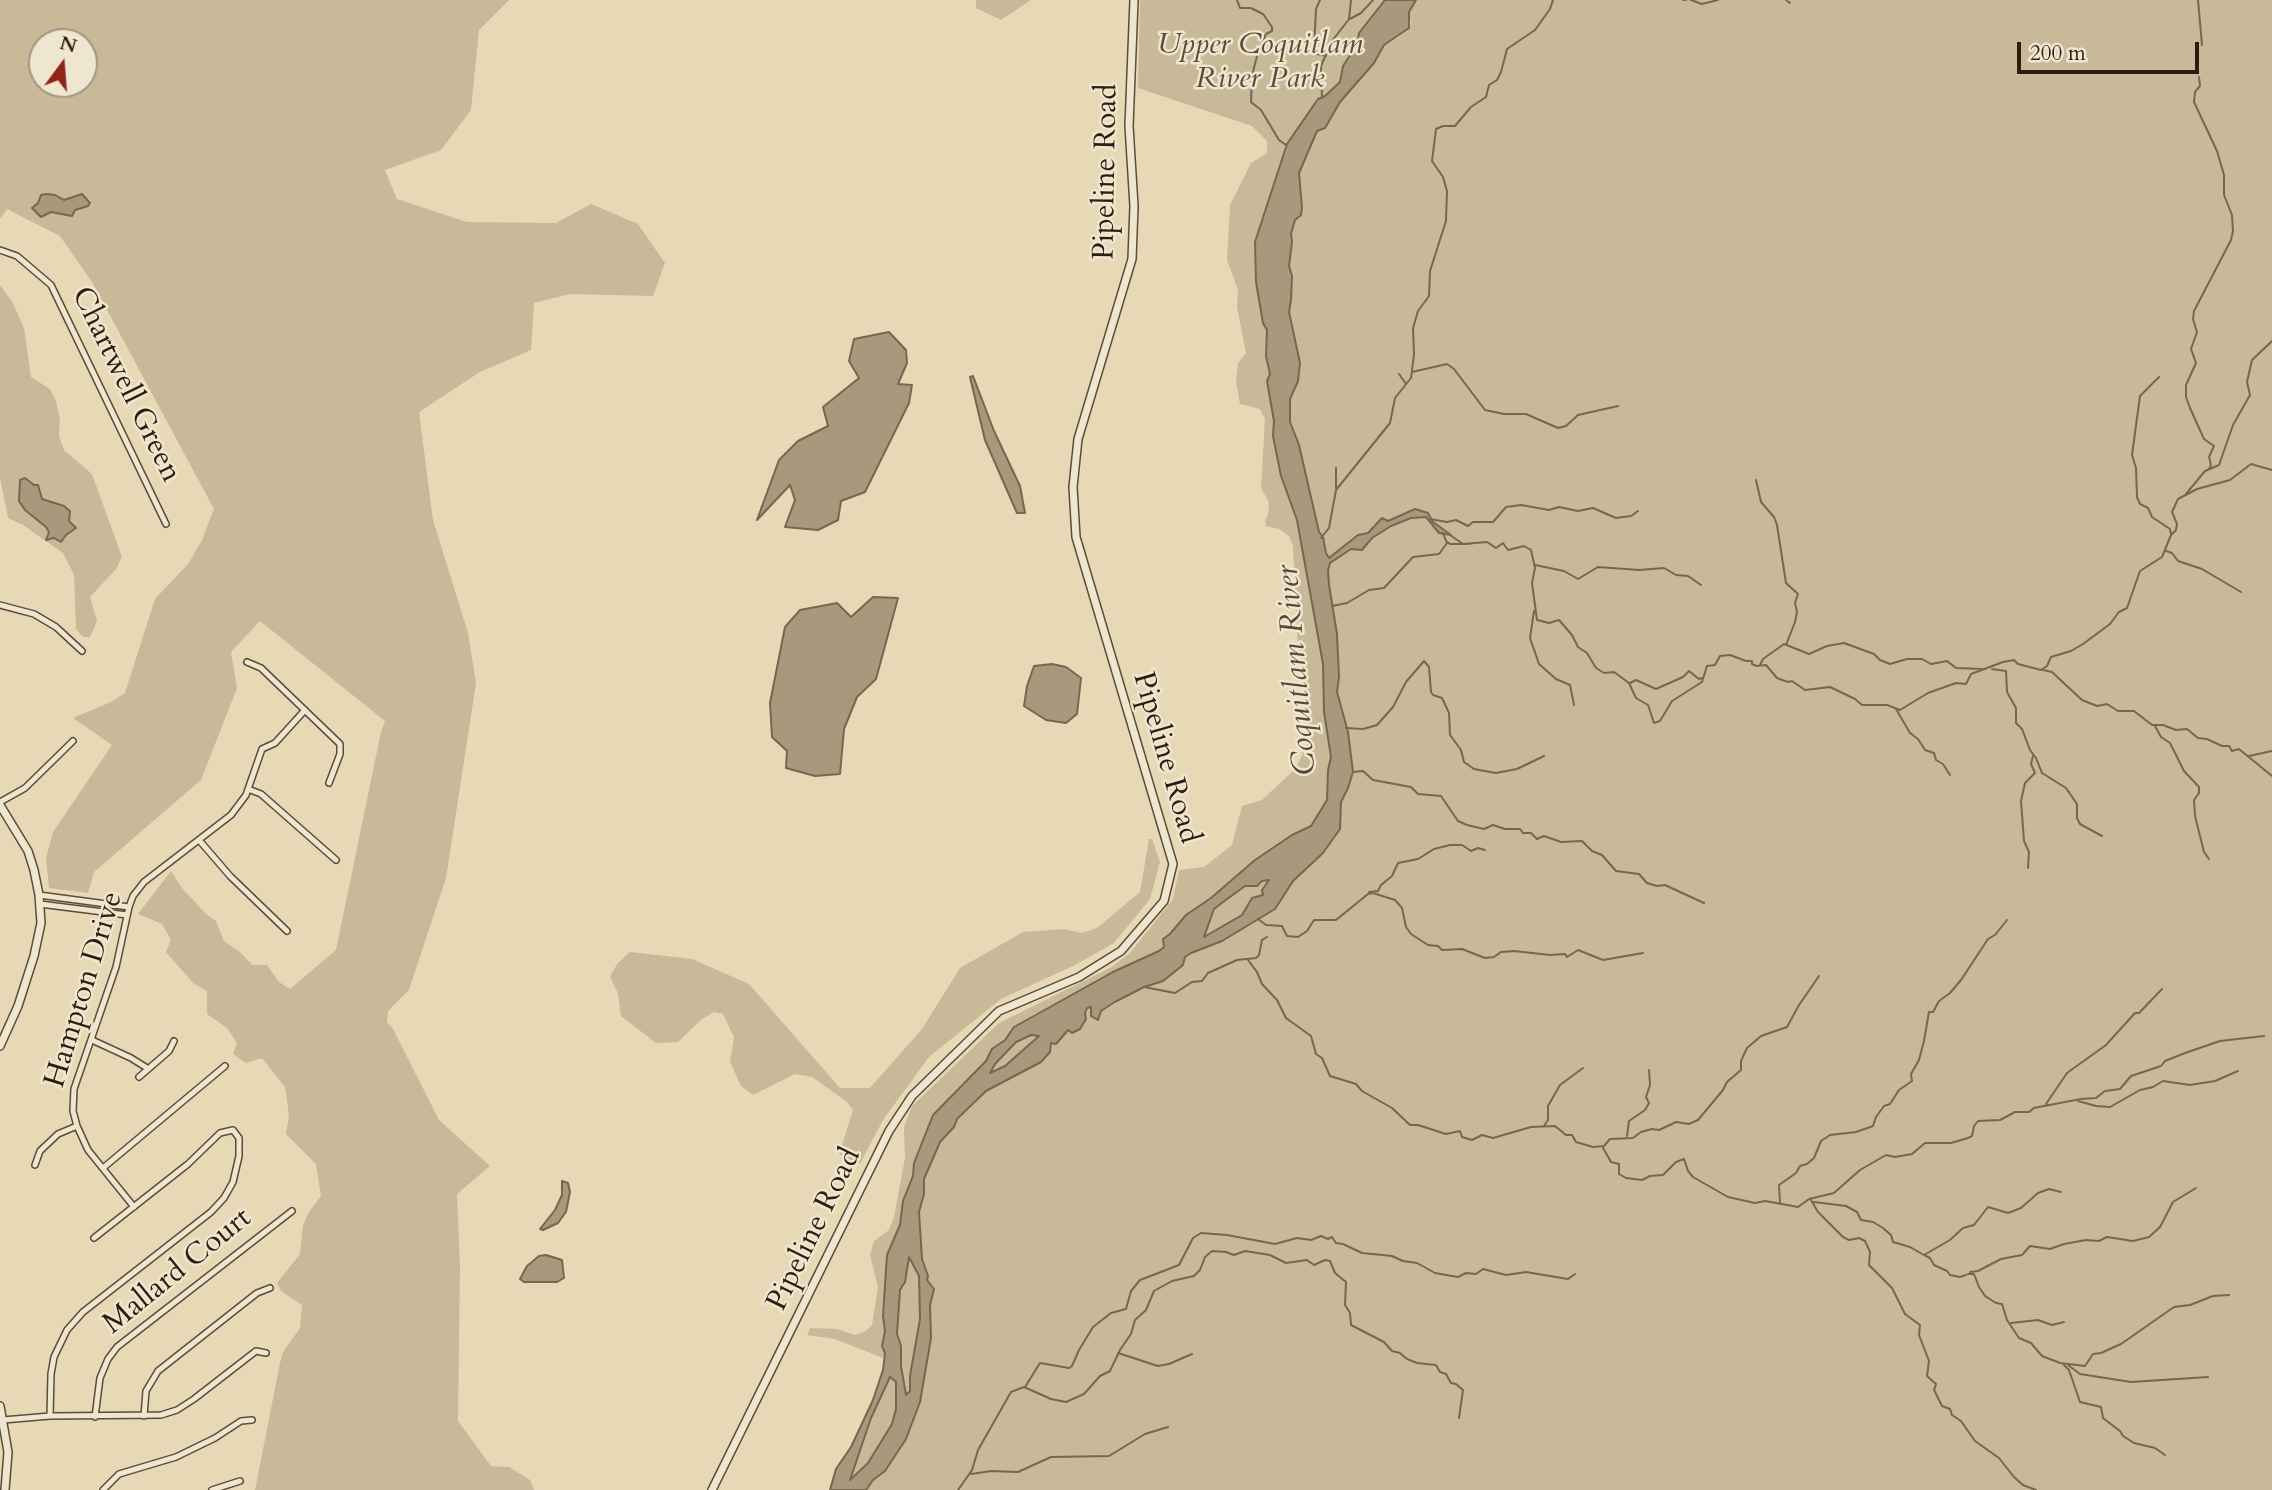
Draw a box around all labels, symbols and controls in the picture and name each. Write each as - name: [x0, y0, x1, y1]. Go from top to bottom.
- north arrow: [28, 28, 98, 98]
- park label: Upper Coquitlam River Park: [1157, 28, 1363, 98]
- scale bar: [2020, 28, 2202, 72]
- text: N: [57, 30, 80, 60]
- text: 200 m: [2030, 39, 2086, 68]
- street label: Pipeline Road: [1087, 83, 1127, 261]
- street label: Chartwell Green: [62, 281, 188, 489]
- water label: Coquitlam River: [1270, 563, 1326, 777]
- street label: Pipeline Road: [1123, 668, 1207, 848]
- street label: Hampton Drive: [38, 888, 132, 1092]
- street label: Pipeline Road: [760, 1143, 870, 1317]
- street label: Mallard Court: [97, 1201, 259, 1343]

